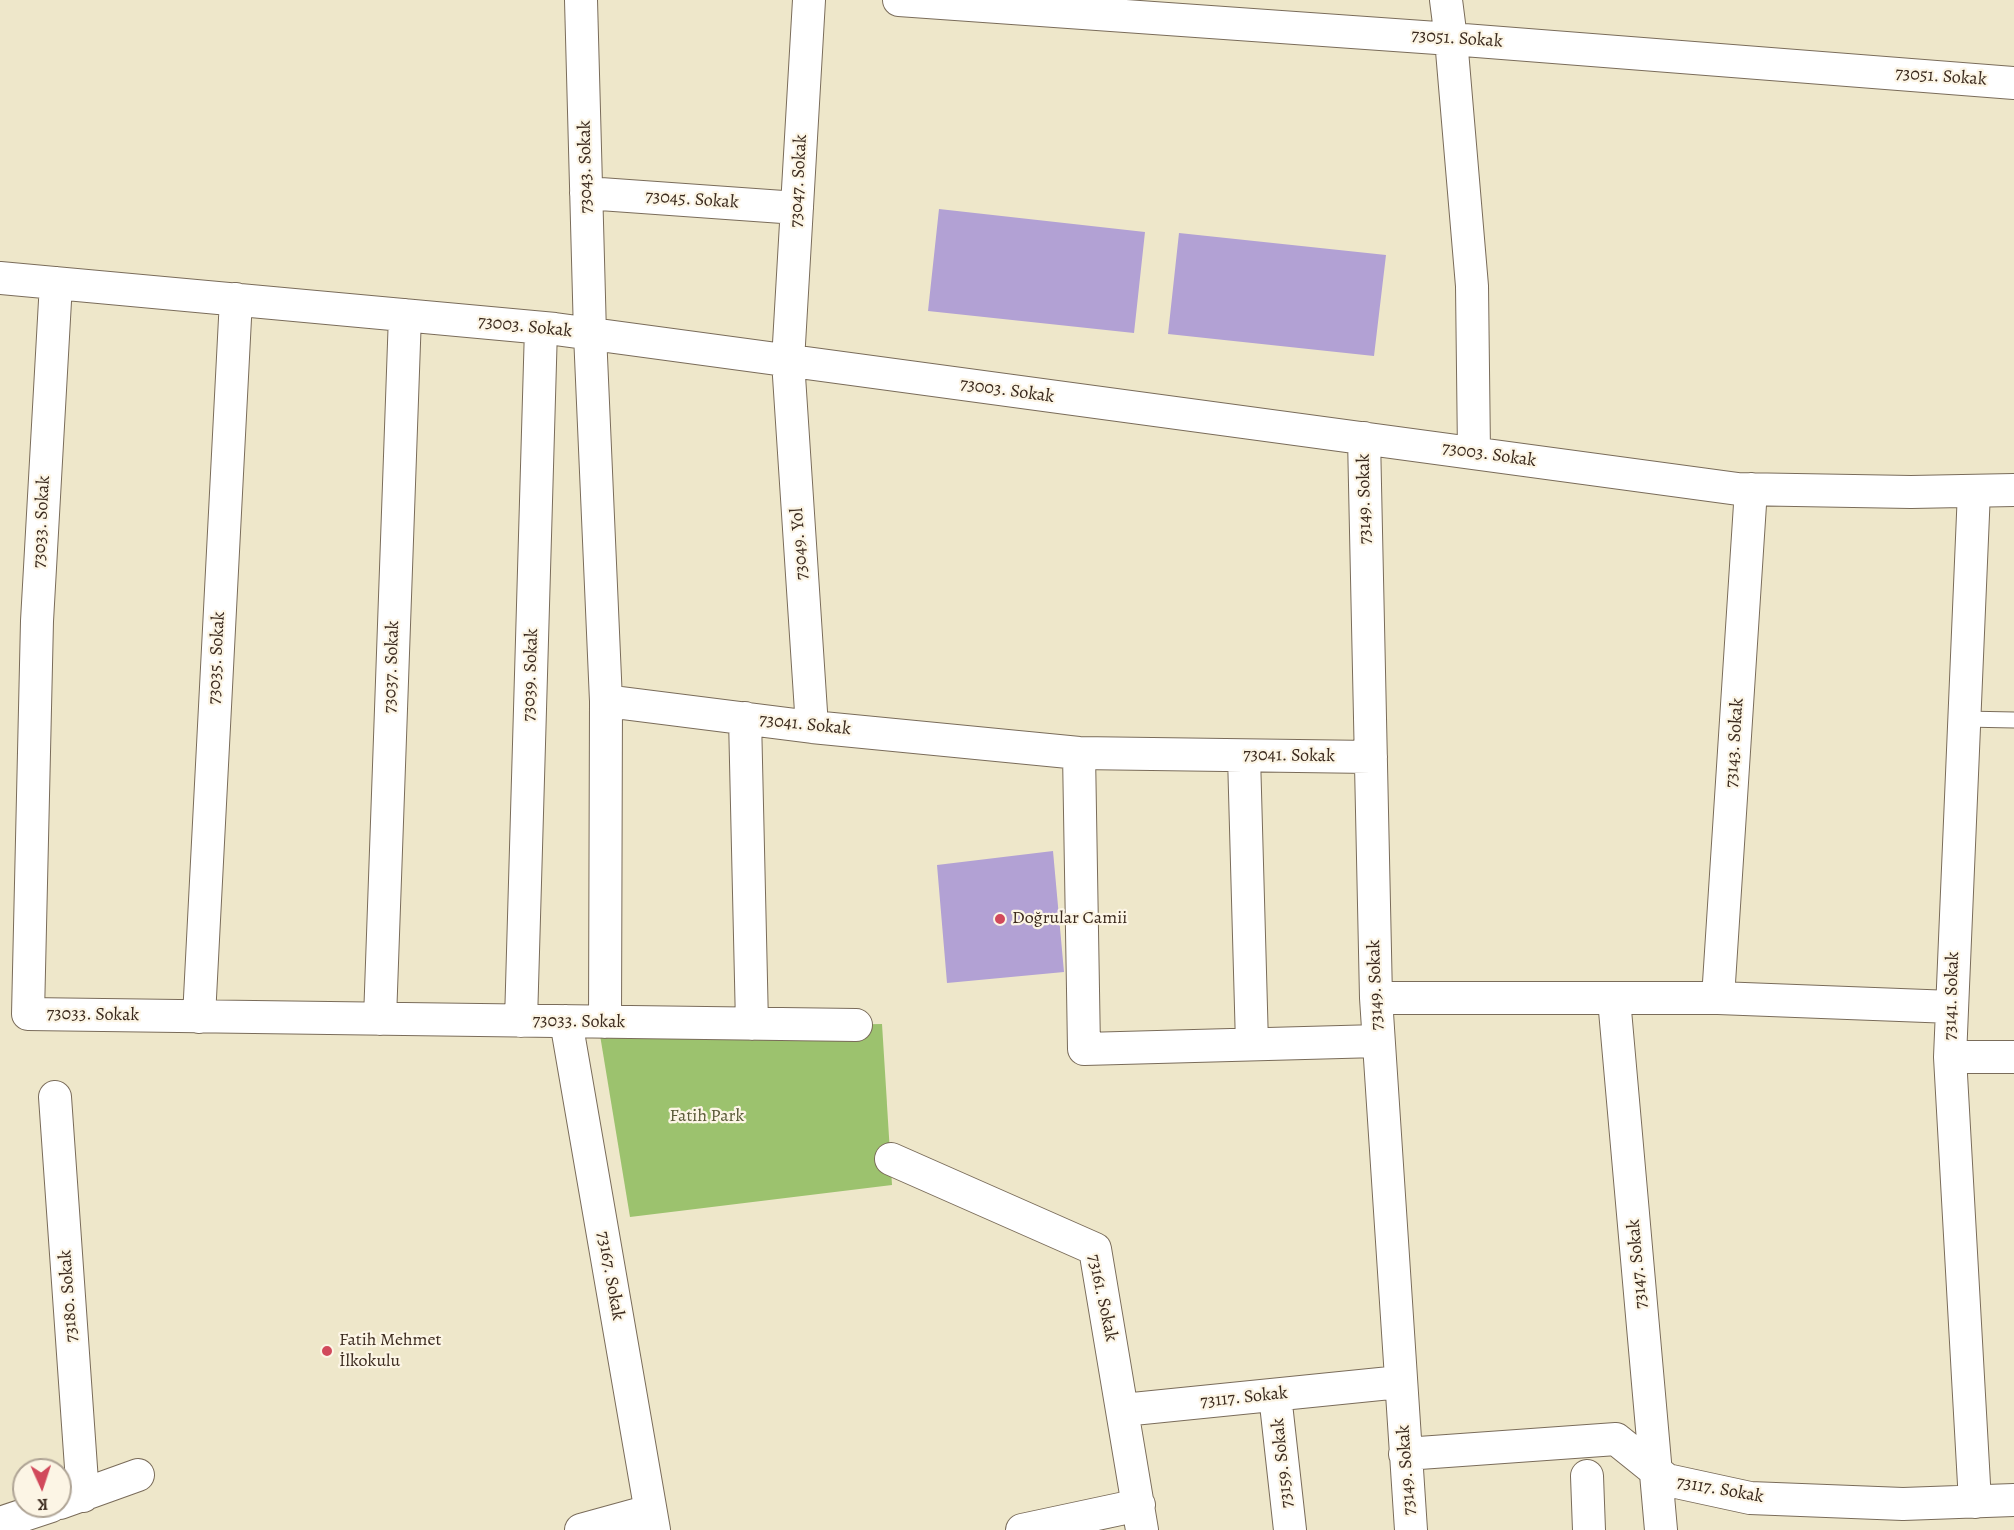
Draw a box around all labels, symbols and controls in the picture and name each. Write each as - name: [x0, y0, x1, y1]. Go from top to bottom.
- street label: 73051. Sokak: [1411, 25, 1503, 53]
- street label: 73051. Sokak: [1895, 63, 1987, 91]
- street label: 73043. Sokak: [574, 120, 598, 214]
- street label: 73047. Sokak: [786, 134, 812, 228]
- street label: 73045. Sokak: [645, 186, 739, 214]
- street label: 73003. Sokak: [477, 311, 573, 343]
- street label: 73003. Sokak: [959, 374, 1055, 408]
- street label: 73003. Sokak: [1441, 438, 1537, 472]
- street label: 73149. Sokak: [1353, 453, 1377, 545]
- street label: 73033. Sokak: [29, 475, 55, 569]
- street label: 73049. Yol: [787, 507, 813, 581]
- street label: 73035. Sokak: [204, 611, 230, 705]
- street label: 73037. Sokak: [380, 620, 404, 714]
- street label: 73039. Sokak: [519, 628, 543, 722]
- street label: 73143. Sokak: [1721, 697, 1749, 789]
- street label: 73041. Sokak: [758, 709, 852, 741]
- street label: 73041. Sokak: [1243, 744, 1335, 768]
- place label: Doğrular Camii: [1012, 908, 1127, 930]
- marker: Doğrular Camii: [993, 912, 1007, 926]
- street label: 73149. Sokak: [1364, 939, 1388, 1031]
- street label: 73141. Sokak: [1940, 951, 1964, 1041]
- street label: 73033. Sokak: [46, 1003, 140, 1027]
- street label: 73033. Sokak: [532, 1010, 626, 1034]
- park label: Fatih Park: [670, 1106, 744, 1128]
- street label: 73147. Sokak: [1623, 1218, 1653, 1310]
- street label: 73167. Sokak: [592, 1230, 628, 1322]
- street label: 73180. Sokak: [55, 1249, 83, 1343]
- street label: 73161. Sokak: [1082, 1252, 1122, 1344]
- place label: Fatih Mehmet İlkokulu: [339, 1330, 442, 1372]
- marker: Fatih Mehmet İlkokulu: [320, 1344, 334, 1358]
- street label: 73117. Sokak: [1199, 1383, 1289, 1413]
- street label: 73159. Sokak: [1268, 1417, 1298, 1509]
- street label: 73149. Sokak: [1393, 1424, 1421, 1516]
- north arrow: [12, 1458, 72, 1518]
- street label: 73117. Sokak: [1675, 1472, 1765, 1508]
- text: K: [37, 1493, 49, 1515]

